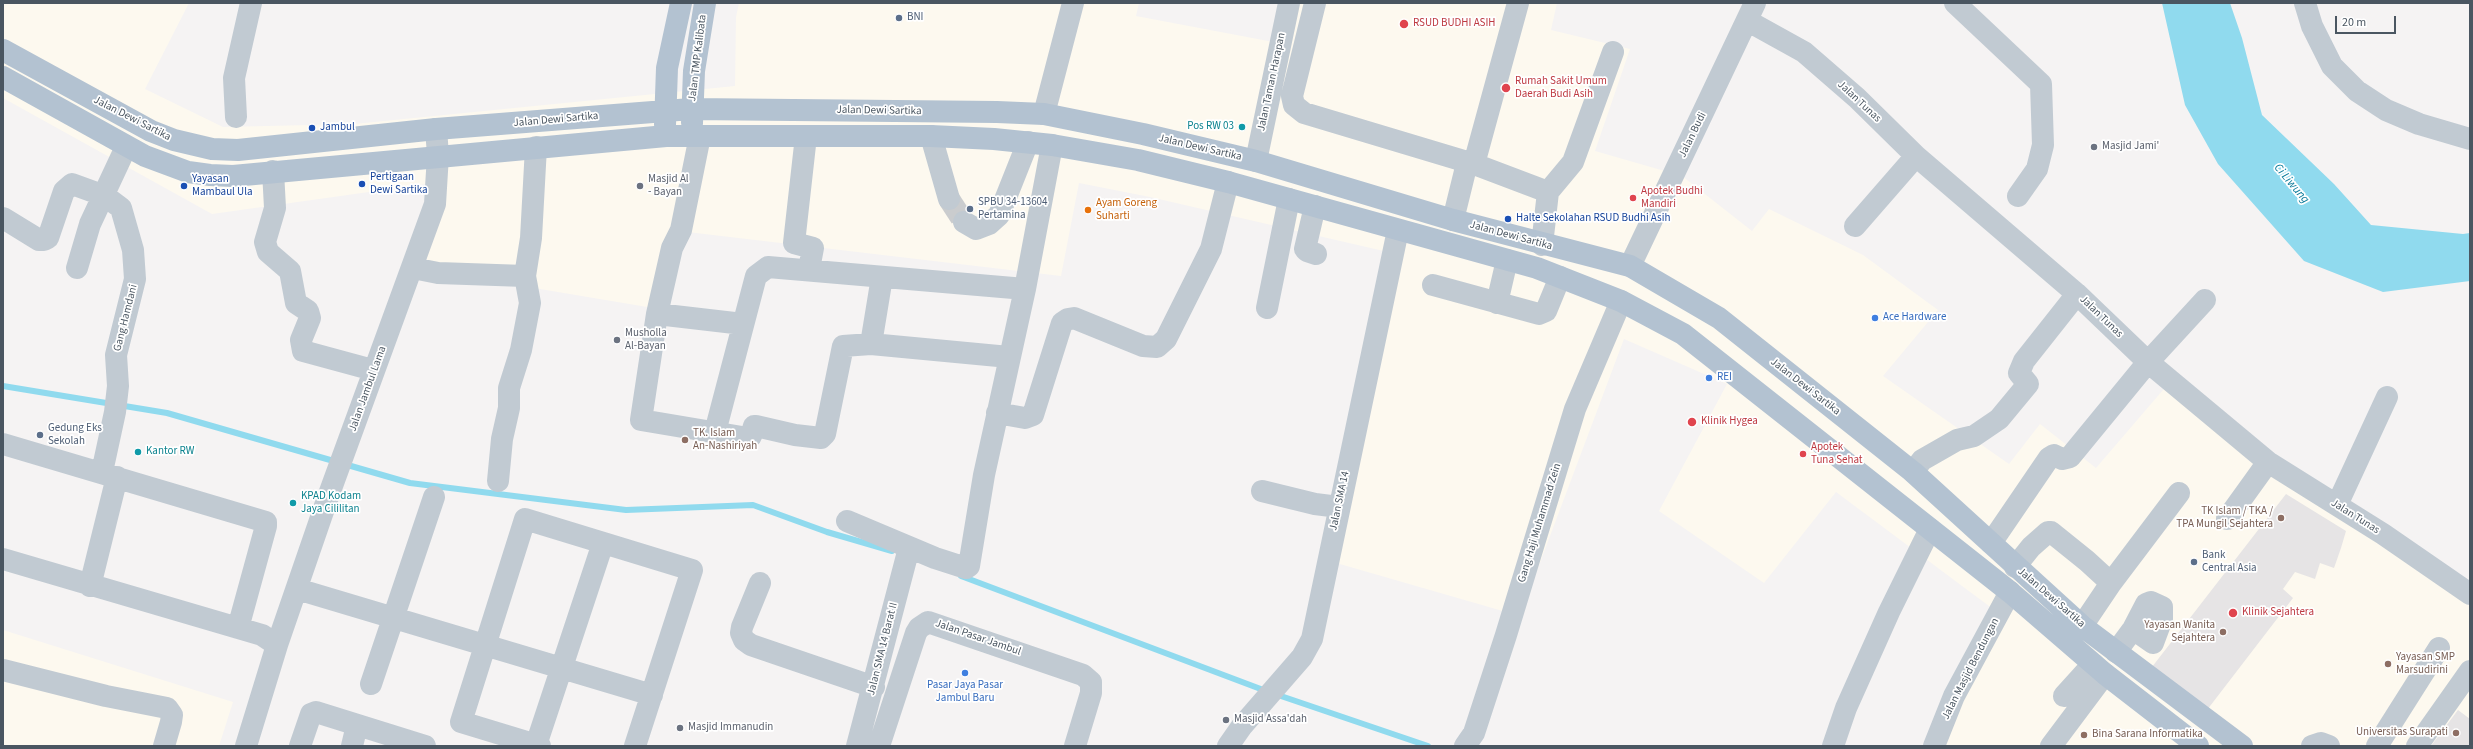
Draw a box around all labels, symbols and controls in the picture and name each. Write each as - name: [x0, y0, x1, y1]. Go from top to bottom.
- scale bar: [2337, 8, 2398, 34]
- place label: BNI: [907, 11, 923, 25]
- marker: BNI: [894, 13, 904, 23]
- street label: Jalan TMP Kalibata: [686, 14, 710, 102]
- text: 20 m: [2342, 14, 2366, 31]
- place label: RSUD BUDHI ASIH: [1413, 17, 1496, 31]
- marker: RSUD BUDHI ASIH: [1398, 18, 1410, 30]
- street label: Jalan Taman Harapan: [1255, 32, 1289, 132]
- place label: Rumah Sakit Umum Daerah Budi Asih: [1515, 75, 1607, 101]
- street label: Jalan Tunas: [1834, 78, 1884, 126]
- marker: Rumah Sakit Umum Daerah Budi Asih: [1500, 82, 1512, 94]
- street label: Jalan Dewi Sartika: [91, 94, 173, 144]
- street label: Jalan Dewi Sartika: [836, 104, 922, 118]
- street label: Jalan Dewi Sartika: [513, 110, 599, 130]
- street label: Jalan Budi: [1676, 110, 1710, 160]
- place label: Pos RW 03: [1187, 120, 1234, 134]
- place label: Jambul: [320, 121, 355, 135]
- marker: Pos RW 03: [1237, 122, 1247, 132]
- marker: Jambul: [307, 123, 317, 133]
- street label: Jalan Dewi Sartika: [1157, 132, 1243, 164]
- place label: Masjid Jami': [2102, 140, 2159, 154]
- marker: Masjid Jami': [2089, 142, 2099, 152]
- water label: Ci Liwung: [2270, 161, 2312, 207]
- place label: Pertigaan Dewi Sartika: [370, 171, 428, 197]
- place label: Yayasan Mambaul Ula: [192, 173, 253, 199]
- place label: Masjid Al - Bayan: [648, 173, 689, 199]
- marker: Pertigaan Dewi Sartika: [357, 179, 367, 189]
- marker: Yayasan Mambaul Ula: [179, 181, 189, 191]
- marker: Masjid Al - Bayan: [635, 181, 645, 191]
- place label: Apotek Budhi Mandiri: [1641, 185, 1703, 211]
- marker: Apotek Budhi Mandiri: [1628, 193, 1638, 203]
- place label: SPBU 34-13604 Pertamina: [978, 196, 1048, 222]
- place label: Ayam Goreng Suharti: [1096, 197, 1157, 223]
- marker: SPBU 34-13604 Pertamina: [965, 204, 975, 214]
- marker: Ayam Goreng Suharti: [1083, 205, 1093, 215]
- place label: Halte Sekolahan RSUD Budhi Asih: [1516, 212, 1670, 226]
- marker: Halte Sekolahan RSUD Budhi Asih: [1503, 214, 1513, 224]
- street label: Jalan Dewi Sartika: [1468, 219, 1554, 253]
- street label: Gang Hamdani: [111, 283, 141, 353]
- street label: Jalan Tunas: [2077, 293, 2125, 341]
- place label: Ace Hardware: [1883, 311, 1946, 325]
- marker: Ace Hardware: [1870, 313, 1880, 323]
- place label: Musholla Al-Bayan: [625, 327, 667, 353]
- marker: Musholla Al-Bayan: [612, 335, 622, 345]
- street label: Jalan Jambul Lama: [346, 344, 390, 434]
- street label: Jalan Dewi Sartika: [1767, 356, 1843, 418]
- place label: REI: [1717, 371, 1732, 385]
- marker: REI: [1704, 373, 1714, 383]
- place label: Klinik Hygea: [1701, 415, 1758, 429]
- marker: Klinik Hygea: [1686, 416, 1698, 428]
- place label: Gedung Eks Sekolah: [48, 422, 102, 448]
- place label: TK. Islam An-Nashiriyah: [693, 427, 757, 453]
- marker: Gedung Eks Sekolah: [35, 430, 45, 440]
- marker: TK. Islam An-Nashiriyah: [680, 435, 690, 445]
- place label: Apotek Tuna Sehat: [1811, 441, 1863, 467]
- place label: Kantor RW: [146, 445, 194, 459]
- marker: Kantor RW: [133, 447, 143, 457]
- marker: Apotek Tuna Sehat: [1798, 449, 1808, 459]
- street label: Gang Haji Muhammad Zein: [1516, 462, 1564, 584]
- street label: Jalan SMA 14: [1327, 470, 1353, 532]
- place label: KPAD Kodam Jaya Cililitan: [301, 490, 361, 516]
- street label: Jalan Tunas: [2328, 497, 2382, 537]
- marker: KPAD Kodam Jaya Cililitan: [288, 498, 298, 508]
- place label: TK Islam / TKA / TPA Mungil Sejahtera: [2176, 505, 2273, 531]
- marker: TK Islam / TKA / TPA Mungil Sejahtera: [2276, 513, 2286, 523]
- place label: Bank Central Asia: [2202, 549, 2257, 575]
- marker: Bank Central Asia: [2189, 557, 2199, 567]
- street label: Jalan Dewi Sartika: [2015, 565, 2087, 631]
- street label: Jalan SMA 14 Barat II: [865, 601, 901, 697]
- place label: Klinik Sejahtera: [2242, 606, 2314, 620]
- marker: Klinik Sejahtera: [2227, 607, 2239, 619]
- street label: Jalan Masjid Bendungan: [1940, 616, 2002, 722]
- street label: Jalan Pasar Jambul: [933, 617, 1023, 659]
- place label: Yayasan Wanita Sejahtera: [2144, 619, 2215, 645]
- marker: Yayasan Wanita Sejahtera: [2218, 627, 2228, 637]
- place label: Yayasan SMP Marsudirini: [2396, 651, 2455, 677]
- marker: Yayasan SMP Marsudirini: [2383, 659, 2393, 669]
- marker: Pasar Jaya Pasar Jambul Baru: [960, 668, 970, 678]
- place label: Pasar Jaya Pasar Jambul Baru: [927, 679, 1003, 705]
- place label: Masjid Assa'dah: [1234, 713, 1307, 727]
- marker: Masjid Assa'dah: [1221, 715, 1231, 725]
- place label: Masjid Immanudin: [688, 721, 773, 735]
- marker: Masjid Immanudin: [675, 723, 685, 733]
- place label: Universitas Surapati: [2356, 726, 2448, 740]
- place label: Bina Sarana Informatika: [2092, 728, 2203, 742]
- marker: Universitas Surapati: [2451, 728, 2461, 738]
- marker: Bina Sarana Informatika: [2079, 730, 2089, 740]

